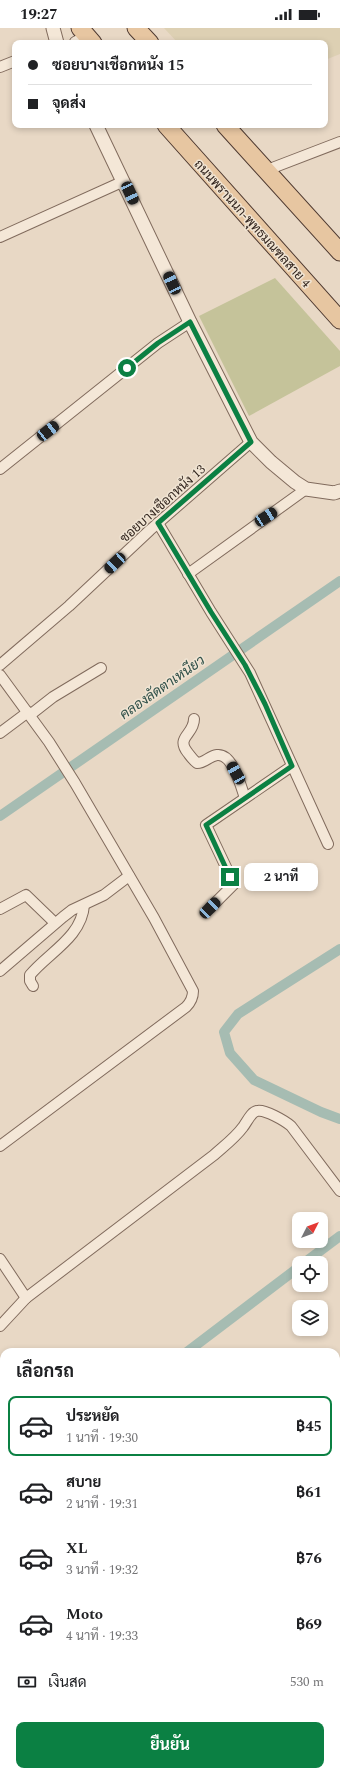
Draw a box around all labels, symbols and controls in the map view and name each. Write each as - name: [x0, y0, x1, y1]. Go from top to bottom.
- text: 19:27: [20, 3, 58, 26]
- text: ซอยบางเชือกหนัง 15: [52, 54, 184, 77]
- text: จุดส่ง: [52, 92, 86, 115]
- street label: ถนนพรานนก-พุทธมณฑลสาย 4: [189, 155, 316, 293]
- car: [119, 180, 141, 206]
- car: [161, 270, 183, 296]
- route start: [118, 359, 136, 377]
- car: [35, 419, 61, 443]
- street label: ซอยบางเชือกหนัง 13: [115, 459, 210, 548]
- car: [253, 505, 279, 529]
- car: [102, 550, 128, 576]
- water label: คลองลัดตาเหนียว: [115, 650, 209, 725]
- car: [225, 760, 247, 786]
- callout: 2 นาที: [244, 863, 318, 891]
- text: 2 นาที: [264, 867, 298, 887]
- route end: [221, 868, 239, 886]
- car: [197, 895, 223, 921]
- north arrow: [292, 1212, 328, 1248]
- map controls: [292, 1212, 328, 1336]
- button: locate: [292, 1256, 328, 1292]
- button: layers: [292, 1300, 328, 1336]
- text: เลือกรถ: [16, 1358, 74, 1385]
- text: ประหยัด: [66, 1405, 119, 1428]
- icon: car: [18, 1408, 54, 1444]
- text: ฿45: [296, 1415, 322, 1438]
- text: 1 นาที · 19:30: [66, 1428, 138, 1448]
- text: สบาย: [66, 1471, 101, 1494]
- icon: car: [18, 1474, 54, 1510]
- text: ฿61: [296, 1481, 322, 1504]
- text: 2 นาที · 19:31: [66, 1494, 138, 1514]
- text: XL: [66, 1537, 87, 1560]
- icon: car: [18, 1540, 54, 1576]
- text: ฿76: [296, 1547, 322, 1570]
- text: 3 นาที · 19:32: [66, 1560, 138, 1580]
- text: Moto: [66, 1603, 103, 1626]
- icon: car: [18, 1606, 54, 1642]
- text: ฿69: [296, 1613, 322, 1636]
- text: 4 นาที · 19:33: [66, 1626, 138, 1646]
- icon: cash: [16, 1671, 38, 1693]
- text: เงินสด: [48, 1671, 87, 1694]
- text: 530 m: [290, 1672, 324, 1692]
- button: ยืนยัน: [16, 1722, 324, 1768]

